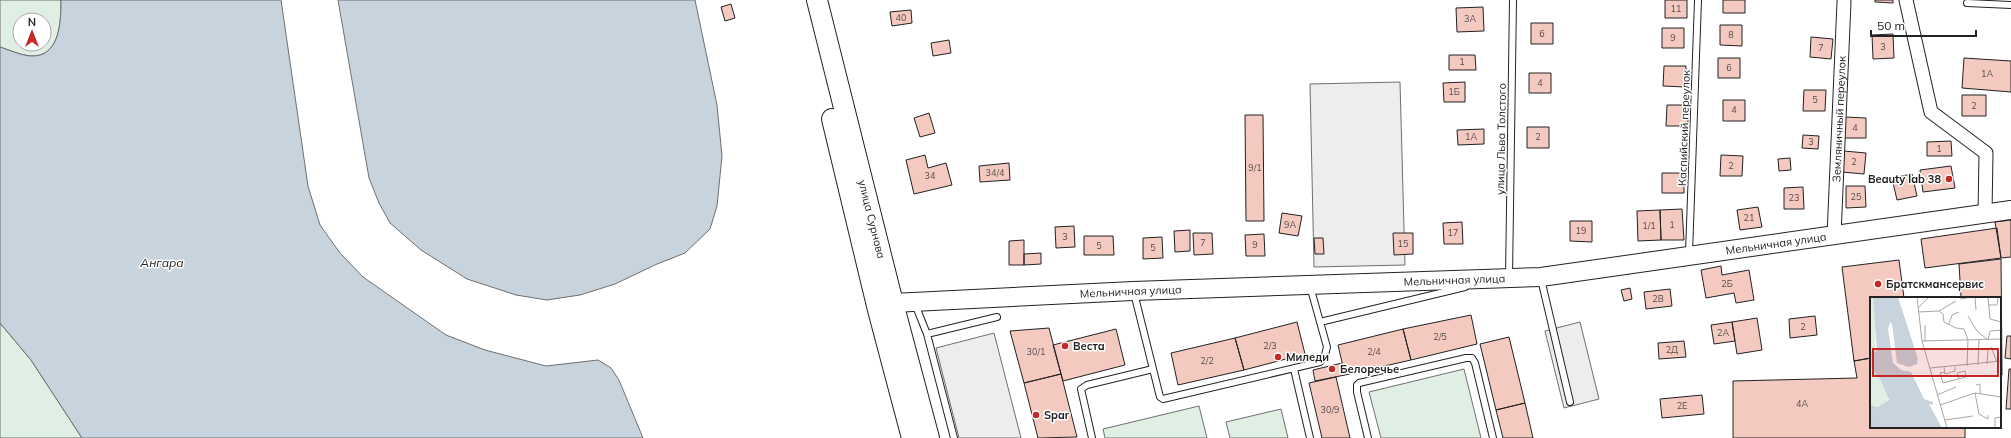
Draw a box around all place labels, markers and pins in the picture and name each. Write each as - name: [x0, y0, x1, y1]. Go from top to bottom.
- place label: Beauty lab 38: [1868, 172, 1941, 186]
- marker: Beauty lab 38: [1944, 174, 1954, 184]
- place label: Братскмансервис: [1886, 277, 1984, 291]
- marker: Братскмансервис: [1873, 279, 1883, 289]
- place label: Веста: [1073, 339, 1105, 353]
- marker: Веста: [1060, 341, 1070, 351]
- place label: Миледи: [1286, 350, 1329, 364]
- marker: Миледи: [1273, 352, 1283, 362]
- place label: Белоречье: [1340, 362, 1399, 376]
- marker: Белоречье: [1327, 364, 1337, 374]
- place label: Spar: [1044, 408, 1070, 422]
- marker: Spar: [1031, 410, 1041, 420]

